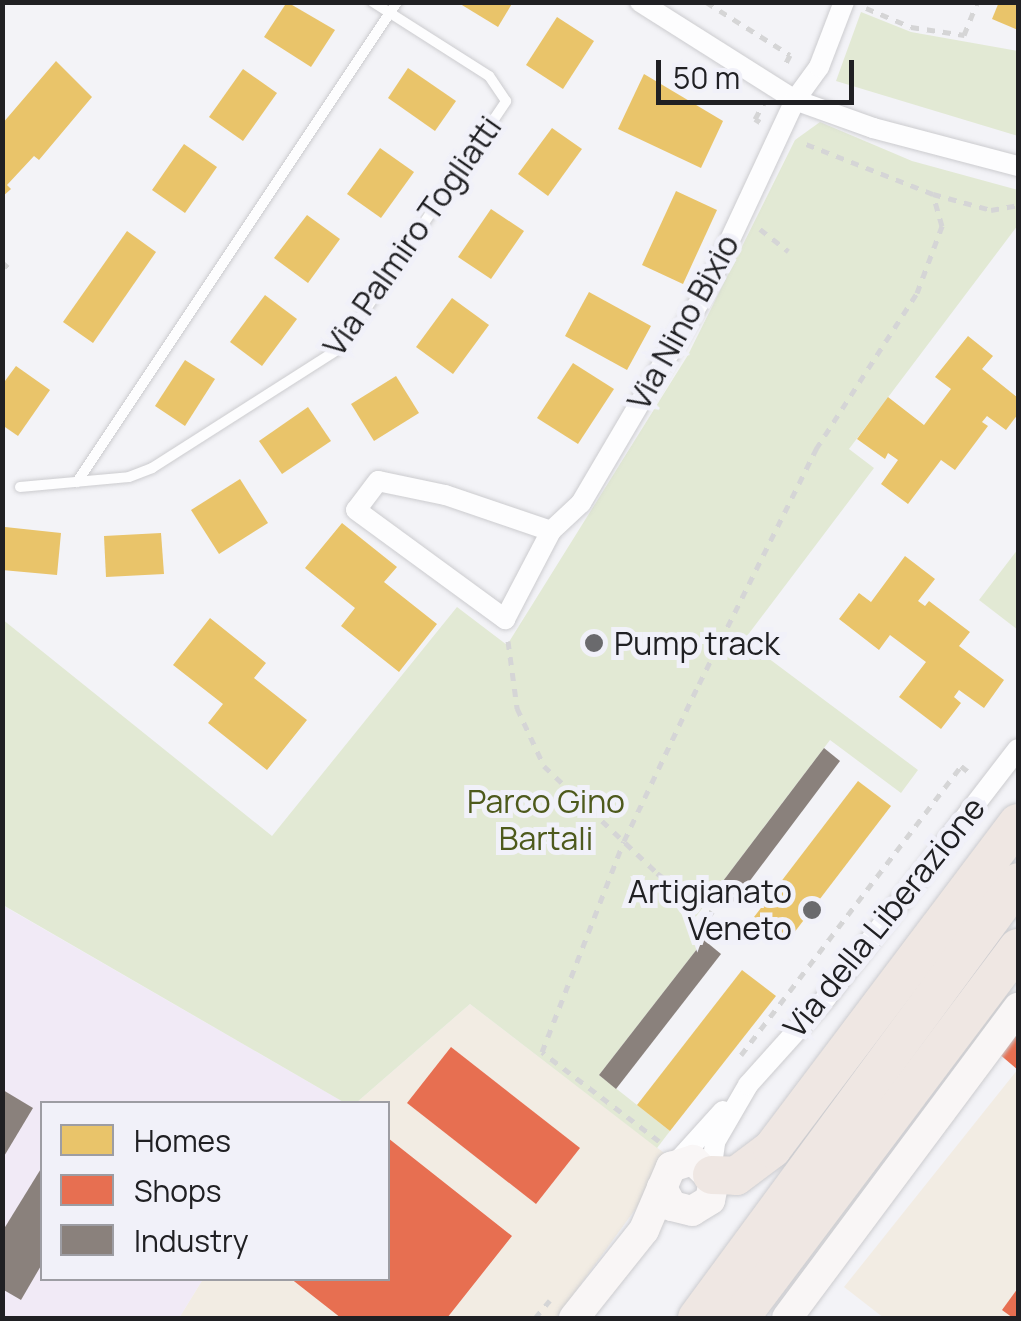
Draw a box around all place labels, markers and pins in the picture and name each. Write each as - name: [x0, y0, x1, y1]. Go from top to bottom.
- place label: Pump track: [614, 624, 780, 662]
- marker: Pump track: [583, 632, 605, 654]
- place label: Artigianato Veneto: [628, 873, 792, 948]
- marker: Artigianato Veneto: [801, 899, 823, 921]

